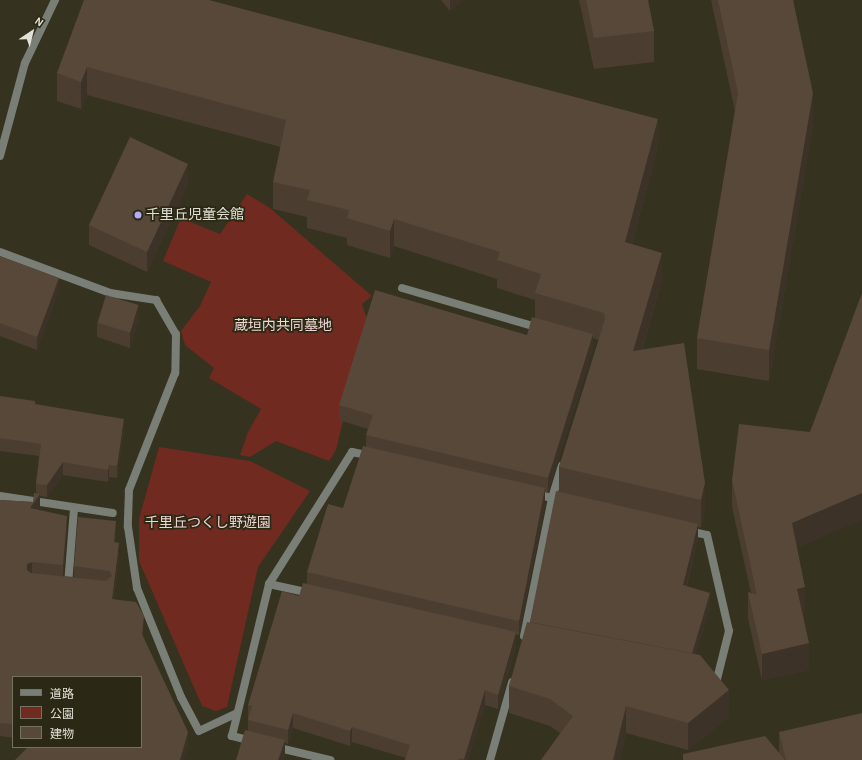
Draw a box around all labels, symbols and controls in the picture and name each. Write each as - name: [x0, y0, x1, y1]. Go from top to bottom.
- north arrow: [12, 12, 52, 52]
- text: N: [33, 15, 45, 28]
- place label: 千里丘児童会館: [146, 207, 244, 223]
- marker: 千里丘児童会館: [133, 210, 143, 220]
- park label: 蔵垣内共同墓地: [234, 318, 332, 334]
- park label: 千里丘つくし野遊園: [145, 515, 271, 531]
- legend: [12, 676, 142, 748]
- text: 道路: [50, 688, 74, 700]
- text: 公園: [50, 708, 74, 720]
- text: 建物: [50, 728, 74, 740]

